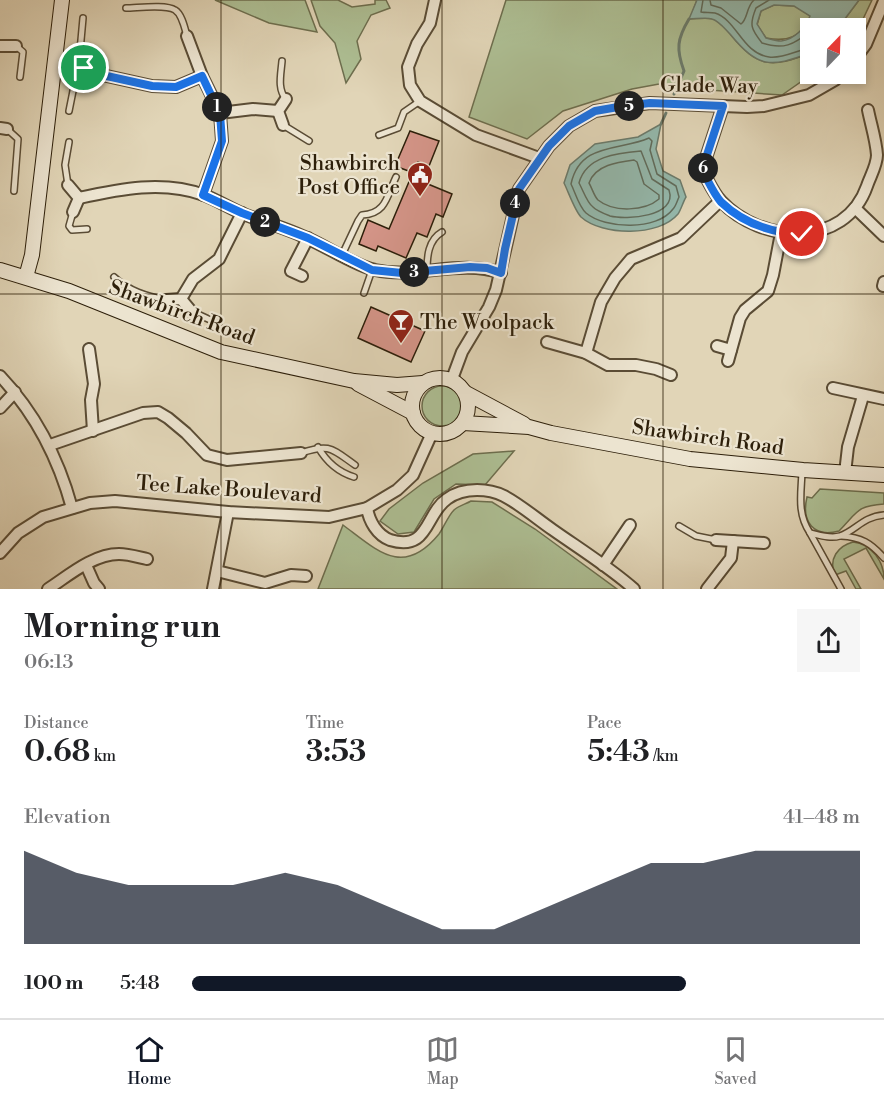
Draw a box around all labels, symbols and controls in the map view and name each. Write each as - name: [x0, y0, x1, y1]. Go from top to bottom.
- north arrow: [800, 18, 866, 84]
- map controls: [800, 18, 866, 84]
- pin: [58, 42, 109, 93]
- icon: arrive: [67, 51, 100, 84]
- street label: Glade Way: [660, 72, 759, 100]
- pin: 5: [614, 91, 644, 121]
- pin: 1: [202, 92, 232, 122]
- text: 5: [624, 96, 634, 116]
- text: 1: [213, 97, 221, 117]
- place label: Shawbirch Post Office: [298, 151, 400, 201]
- pin: 6: [688, 153, 718, 183]
- text: 6: [698, 158, 708, 178]
- public building icon: Shawbirch Post Office: [405, 160, 435, 198]
- pin: 4: [500, 188, 530, 218]
- text: 4: [510, 193, 520, 213]
- pin: 2: [250, 207, 280, 237]
- pin: [776, 208, 827, 259]
- text: 2: [260, 212, 270, 232]
- icon: check: [785, 217, 818, 250]
- pin: 3: [399, 257, 429, 287]
- text: 3: [409, 262, 419, 282]
- street label: Shawbirch Road: [105, 275, 258, 351]
- bar icon: The Woolpack: [386, 307, 416, 345]
- place label: The Woolpack: [420, 310, 555, 336]
- street label: Shawbirch Road: [630, 414, 786, 462]
- street label: Tee Lake Boulevard: [135, 471, 323, 509]
- text: Morning run: [24, 607, 221, 648]
- button: share: [797, 609, 860, 672]
- text: 06:13: [24, 650, 74, 675]
- text: Distance: [24, 713, 89, 733]
- text: Time: [306, 713, 344, 733]
- text: Pace: [587, 713, 622, 733]
- text: 0.68: [24, 733, 90, 771]
- text: 3:53: [306, 733, 366, 771]
- text: 5:43: [587, 733, 650, 771]
- text: km: [90, 746, 116, 766]
- text: /km: [650, 746, 679, 766]
- text: Elevation: [24, 805, 111, 830]
- text: 41–48 m: [783, 805, 860, 830]
- text: 100 m: [24, 971, 83, 996]
- text: 5:48: [120, 971, 160, 996]
- tab: Home: [128, 1033, 171, 1089]
- tab: Map: [426, 1033, 459, 1089]
- tab: Saved: [714, 1033, 756, 1089]

